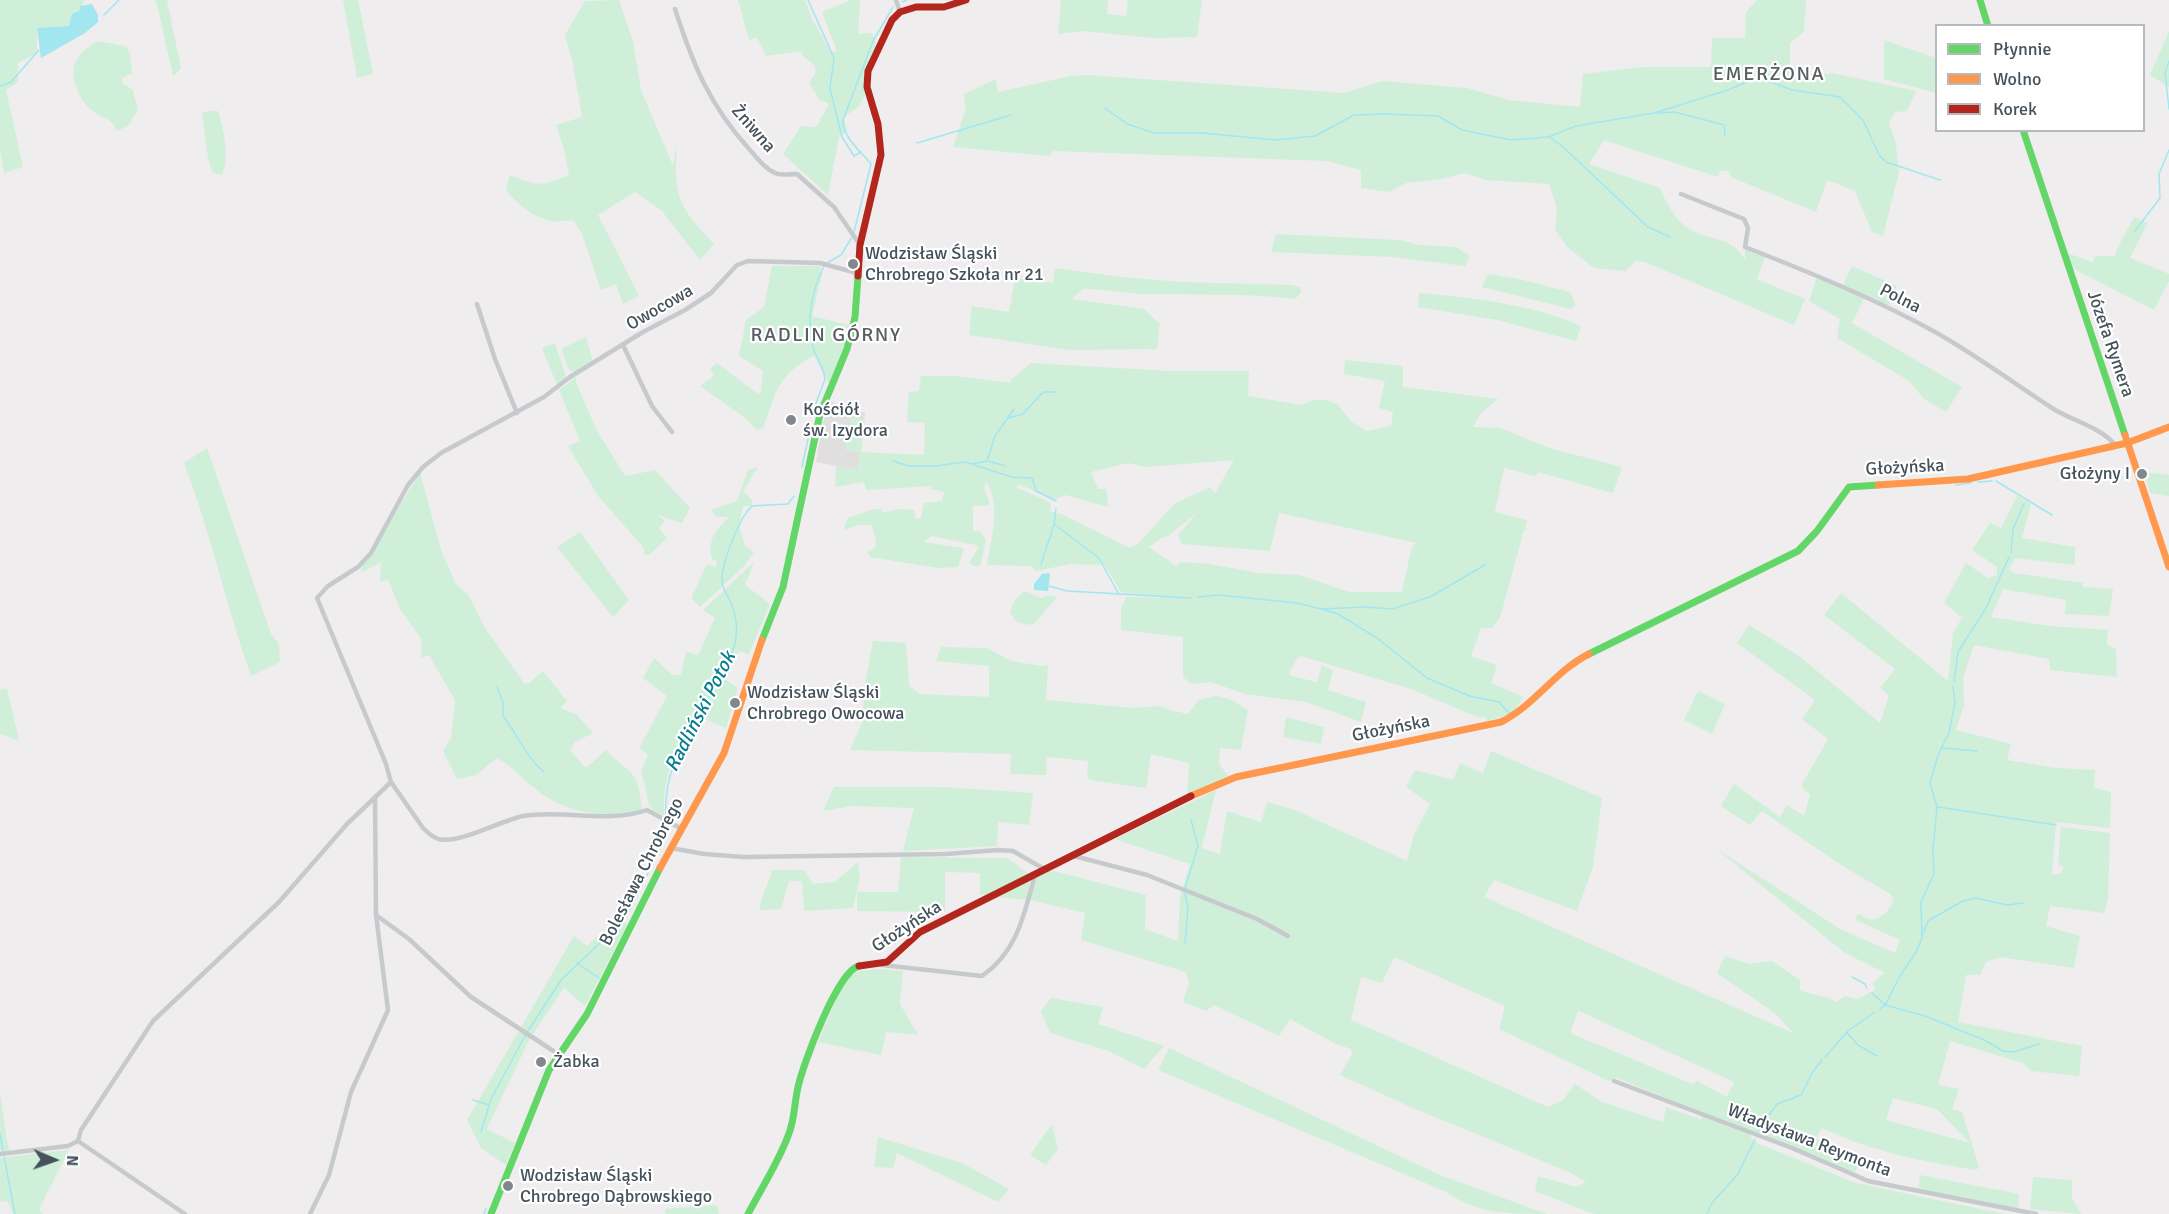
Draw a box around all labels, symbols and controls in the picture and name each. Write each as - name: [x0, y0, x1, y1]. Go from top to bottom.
- legend: [1935, 24, 2145, 132]
- text: Płynnie: [1993, 38, 2051, 60]
- district label: EMERŻONA: [1713, 63, 1825, 87]
- text: Wolno: [1993, 68, 2041, 90]
- text: Korek: [1993, 98, 2037, 120]
- street label: Żniwna: [726, 101, 780, 157]
- place label: Wodzisław Śląski Chrobrego Szkoła nr 21: [865, 243, 1044, 286]
- marker: Wodzisław Śląski Chrobrego Szkoła nr 21: [846, 257, 860, 271]
- street label: Owocowa: [623, 280, 697, 336]
- street label: Polna: [1876, 280, 1924, 318]
- street label: Józefa Rymera: [2082, 288, 2138, 400]
- district label: RADLIN GÓRNY: [751, 324, 901, 348]
- place label: Kościół św. Izydora: [803, 399, 888, 442]
- marker: Kościół św. Izydora: [784, 413, 798, 427]
- street label: Głożyńska: [1865, 455, 1945, 481]
- place label: Głożyny I: [2060, 463, 2130, 485]
- marker: Głożyny I: [2135, 467, 2149, 481]
- water label: Radliński Potok: [660, 648, 742, 776]
- place label: Wodzisław Śląski Chrobrego Owocowa: [747, 682, 904, 724]
- marker: Wodzisław Śląski Chrobrego Owocowa: [728, 696, 742, 710]
- street label: Głożyńska: [1350, 711, 1432, 747]
- street label: Bolesława Chrobrego: [595, 794, 689, 950]
- street label: Głożyńska: [868, 896, 946, 958]
- place label: Żabka: [553, 1051, 600, 1073]
- marker: Żabka: [534, 1055, 548, 1069]
- street label: Władysława Reymonta: [1724, 1100, 1894, 1182]
- north arrow: [24, 1130, 84, 1190]
- text: N: [62, 1155, 82, 1167]
- place label: Wodzisław Śląski Chrobrego Dąbrowskiego: [520, 1165, 712, 1208]
- marker: Wodzisław Śląski Chrobrego Dąbrowskiego: [501, 1179, 515, 1193]

